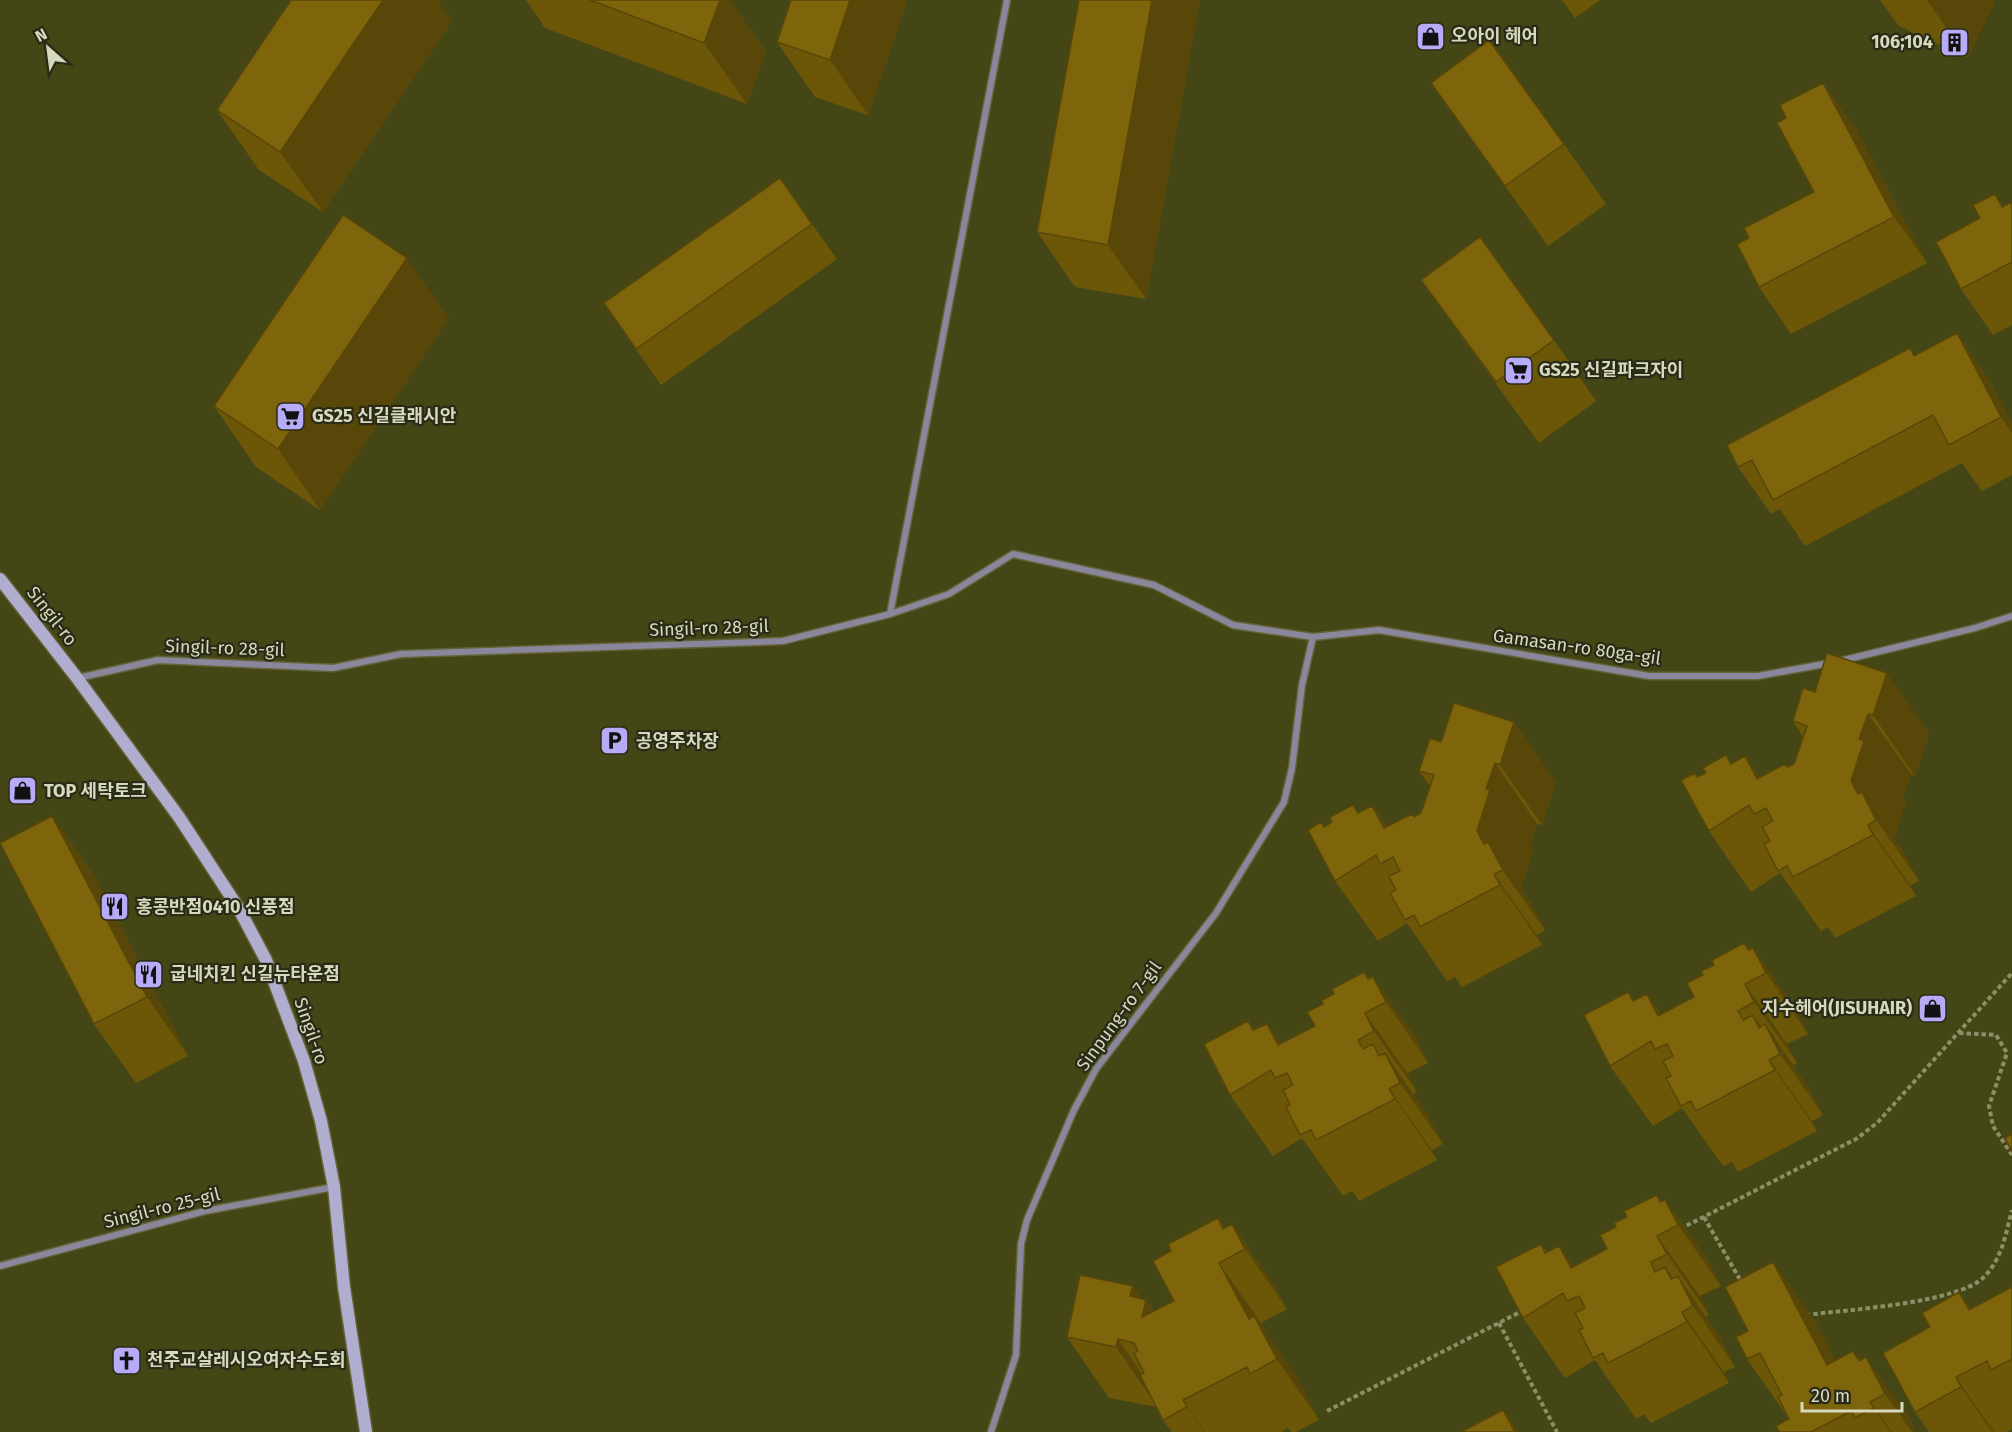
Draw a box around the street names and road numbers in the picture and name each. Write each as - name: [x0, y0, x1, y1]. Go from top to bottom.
- street label: Singil-ro: [22, 582, 82, 650]
- street label: Singil-ro 28-gil: [649, 615, 769, 641]
- street label: Gamasan-ro 80ga-gil: [1492, 624, 1662, 670]
- street label: Singil-ro 28-gil: [165, 635, 285, 661]
- street label: Sinpung-ro 7-gil: [1072, 957, 1166, 1075]
- street label: Singil-ro: [289, 995, 333, 1067]
- street label: Singil-ro 25-gil: [102, 1183, 222, 1233]

